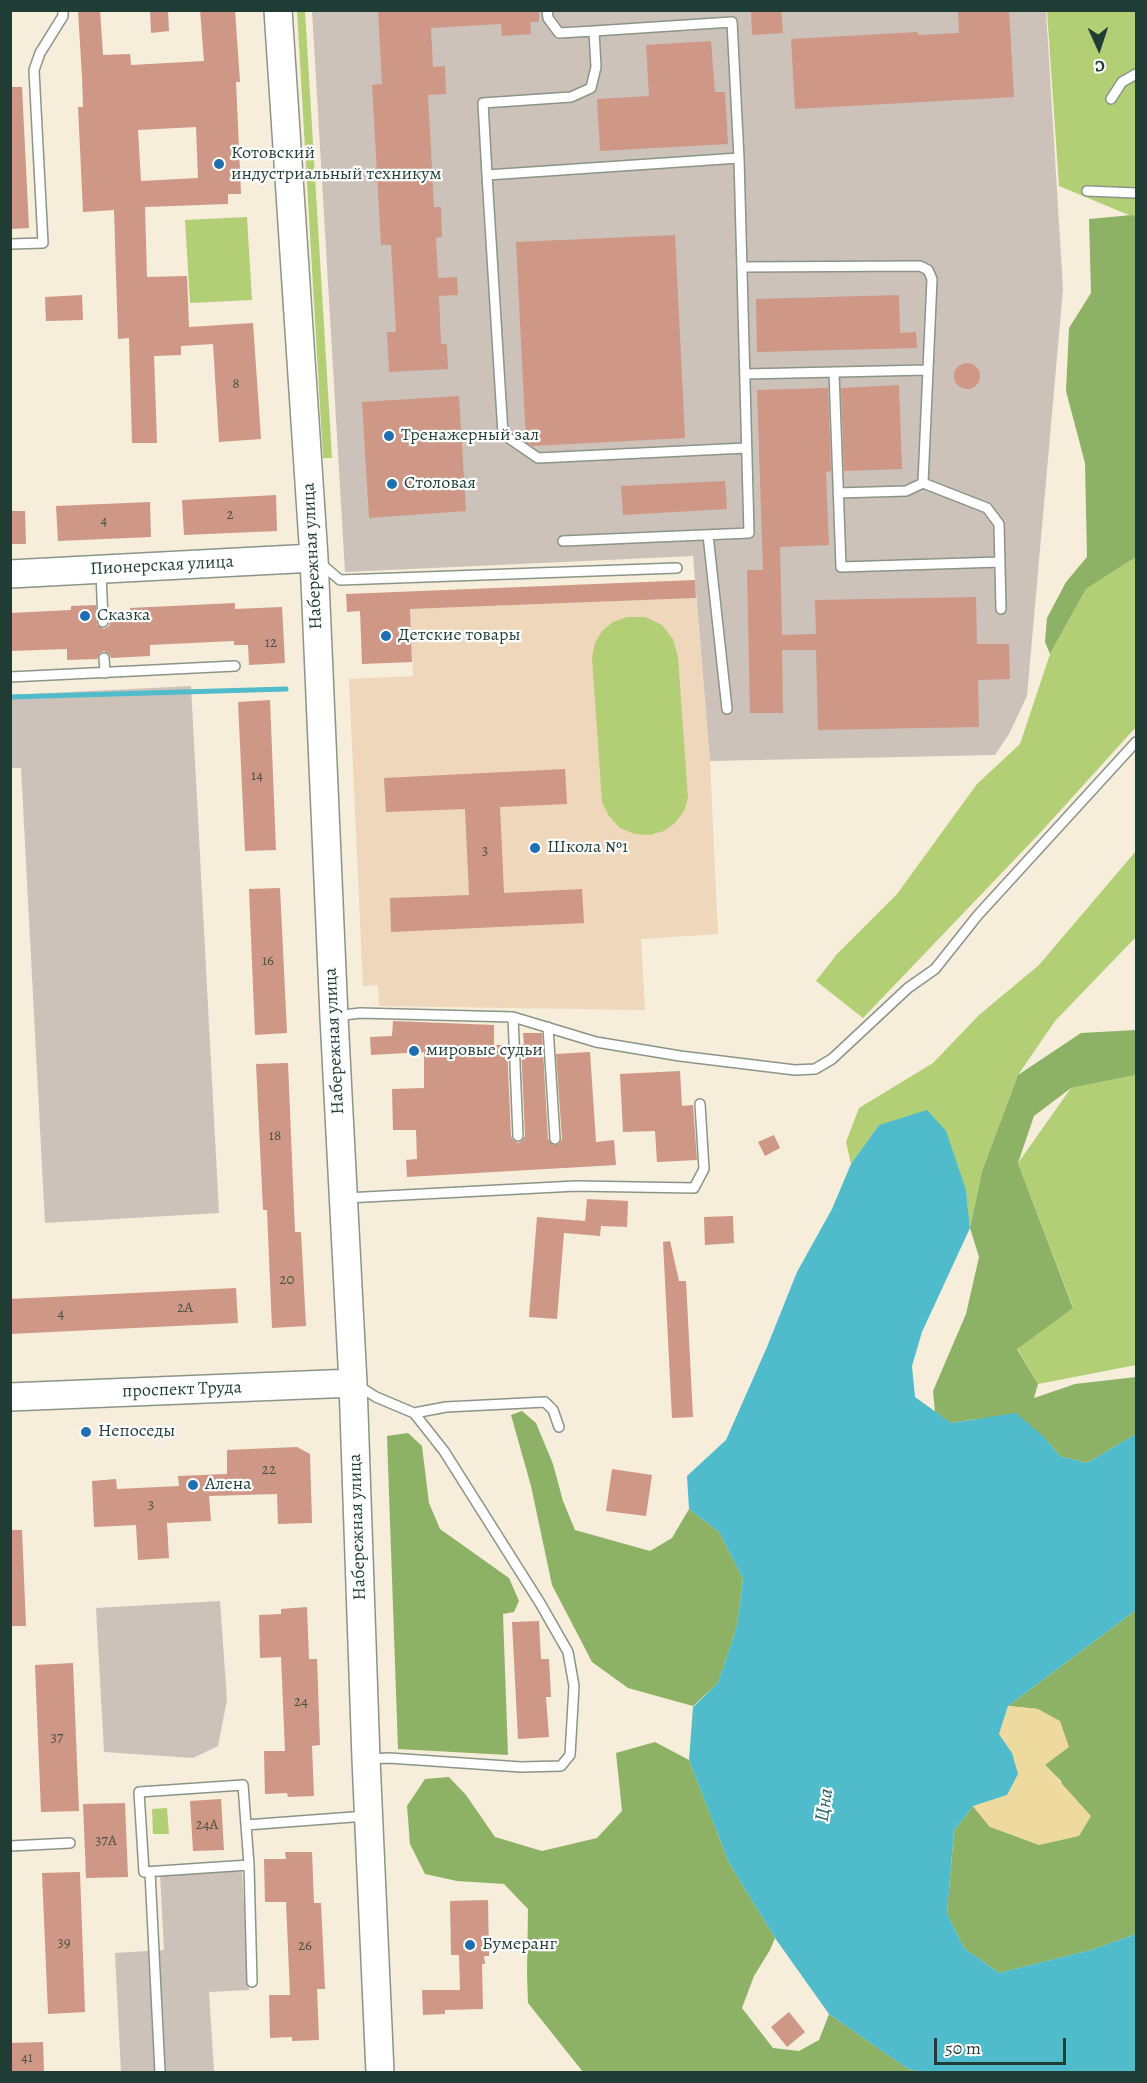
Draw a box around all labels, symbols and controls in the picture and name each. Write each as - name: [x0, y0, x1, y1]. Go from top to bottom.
- north arrow: [1069, 18, 1129, 78]
- text: С: [1094, 55, 1105, 77]
- place label: Котовский индустриальный техникум: [231, 143, 441, 186]
- marker: Котовский индустриальный техникум: [212, 157, 226, 171]
- house number: 8: [232, 375, 240, 393]
- place label: Тренажерный зал: [401, 425, 539, 447]
- marker: Тренажерный зал: [382, 429, 396, 443]
- place label: Столовая: [404, 473, 476, 495]
- marker: Столовая: [385, 477, 399, 491]
- street label: Набережная улица: [298, 482, 328, 630]
- house number: 2: [226, 506, 234, 524]
- house number: 4: [101, 512, 107, 530]
- street label: Пионерская улица: [90, 551, 234, 581]
- place label: Сказка: [97, 605, 150, 627]
- marker: Сказка: [78, 609, 92, 623]
- place label: Детские товары: [398, 625, 521, 647]
- marker: Детские товары: [379, 629, 393, 643]
- house number: 12: [265, 634, 277, 652]
- house number: 14: [251, 767, 263, 785]
- place label: Школа №1: [547, 837, 628, 859]
- marker: Школа №1: [528, 841, 542, 855]
- house number: 3: [482, 842, 488, 860]
- house number: 16: [262, 952, 274, 970]
- street label: Набережная улица: [320, 967, 350, 1115]
- place label: мировые судьи: [426, 1040, 543, 1062]
- marker: мировые судьи: [407, 1044, 421, 1058]
- house number: 18: [269, 1127, 281, 1145]
- house number: 20: [279, 1271, 295, 1289]
- house number: 2А: [177, 1299, 193, 1317]
- house number: 4: [58, 1305, 64, 1323]
- street label: проспект Труда: [122, 1377, 242, 1403]
- place label: Непоседы: [98, 1421, 175, 1443]
- marker: Непоседы: [79, 1425, 93, 1439]
- street label: Набережная улица: [345, 1453, 371, 1601]
- house number: 22: [262, 1461, 276, 1479]
- place label: Алена: [205, 1474, 251, 1496]
- marker: Алена: [186, 1478, 200, 1492]
- house number: 3: [148, 1496, 154, 1514]
- house number: 24: [294, 1693, 308, 1711]
- house number: 37: [51, 1729, 63, 1747]
- water label: Цна: [811, 1787, 839, 1823]
- house number: 24А: [196, 1816, 218, 1834]
- house number: 37А: [95, 1832, 117, 1850]
- house number: 39: [57, 1934, 71, 1952]
- place label: Бумеранг: [482, 1934, 557, 1956]
- house number: 26: [298, 1937, 312, 1955]
- marker: Бумеранг: [463, 1938, 477, 1952]
- scale bar: [937, 2026, 1069, 2064]
- text: 50 m: [945, 2036, 981, 2060]
- house number: 41: [21, 2049, 33, 2067]

